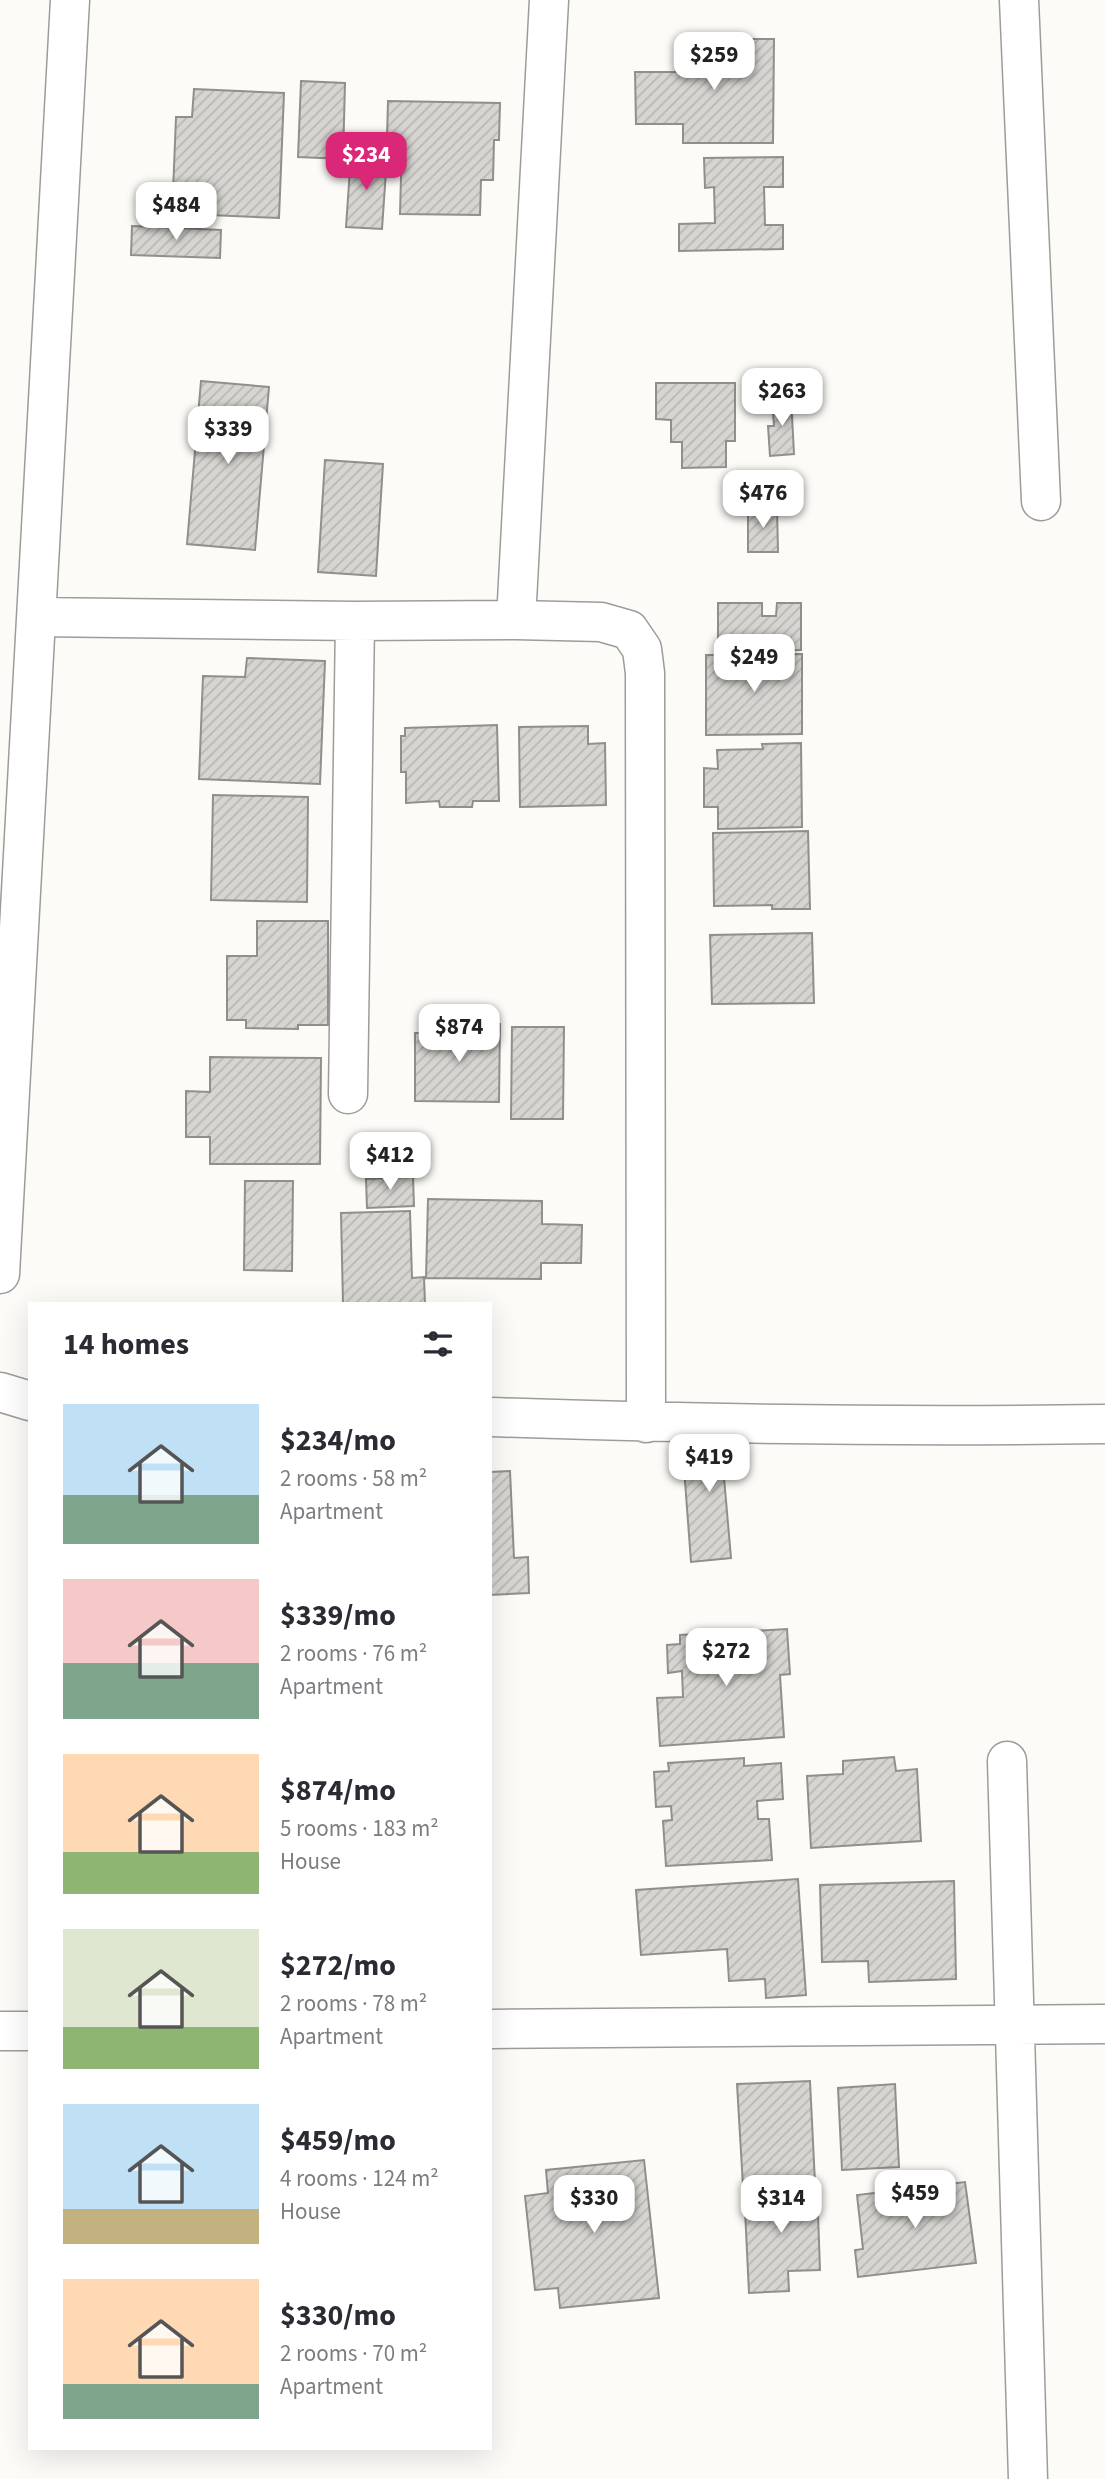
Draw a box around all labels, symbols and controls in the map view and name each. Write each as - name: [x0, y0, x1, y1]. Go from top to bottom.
- pin: $259: [673, 32, 755, 92]
- text: $259: [690, 38, 738, 71]
- pin: $234: [325, 132, 407, 192]
- text: $234: [342, 138, 390, 171]
- pin: $484: [135, 182, 217, 242]
- text: $484: [152, 188, 200, 221]
- pin: $263: [741, 368, 823, 428]
- text: $263: [758, 374, 806, 407]
- pin: $339: [187, 406, 269, 466]
- text: $339: [204, 412, 252, 445]
- pin: $476: [722, 470, 804, 530]
- text: $476: [739, 476, 787, 509]
- pin: $249: [713, 634, 795, 694]
- text: $249: [730, 640, 778, 673]
- pin: $874: [418, 1004, 500, 1064]
- text: $874: [435, 1010, 483, 1043]
- pin: $412: [349, 1132, 431, 1192]
- text: $412: [366, 1138, 414, 1171]
- text: 14 homes: [63, 1323, 189, 1366]
- icon: filters: [419, 1325, 457, 1363]
- text: $234/mo: [280, 1419, 396, 1462]
- icon: home: [119, 1432, 203, 1516]
- pin: $419: [668, 1434, 750, 1494]
- text: $419: [685, 1440, 733, 1473]
- text: 2 rooms · 58 m²: [280, 1462, 427, 1495]
- text: Apartment: [280, 1495, 383, 1528]
- text: $339/mo: [280, 1594, 396, 1637]
- icon: home: [119, 1607, 203, 1691]
- pin: $272: [685, 1628, 767, 1688]
- text: $272: [702, 1634, 750, 1667]
- text: 2 rooms · 76 m²: [280, 1637, 427, 1670]
- text: Apartment: [280, 1670, 383, 1703]
- text: $874/mo: [280, 1769, 396, 1812]
- icon: home: [119, 1782, 203, 1866]
- text: 5 rooms · 183 m²: [280, 1812, 439, 1845]
- text: House: [280, 1845, 341, 1878]
- text: $272/mo: [280, 1944, 396, 1987]
- icon: home: [119, 1957, 203, 2041]
- text: 2 rooms · 78 m²: [280, 1987, 427, 2020]
- text: Apartment: [280, 2020, 383, 2053]
- text: $459/mo: [280, 2119, 396, 2162]
- icon: home: [119, 2132, 203, 2216]
- text: 4 rooms · 124 m²: [280, 2162, 439, 2195]
- pin: $459: [874, 2170, 956, 2230]
- pin: $330: [553, 2176, 635, 2235]
- pin: $314: [740, 2176, 822, 2235]
- text: $459: [891, 2176, 939, 2209]
- text: $330: [570, 2181, 618, 2214]
- text: $314: [757, 2181, 805, 2214]
- text: House: [280, 2195, 341, 2228]
- text: $330/mo: [280, 2294, 396, 2337]
- icon: home: [119, 2307, 203, 2391]
- text: 2 rooms · 70 m²: [280, 2337, 427, 2370]
- text: Apartment: [280, 2370, 383, 2403]

